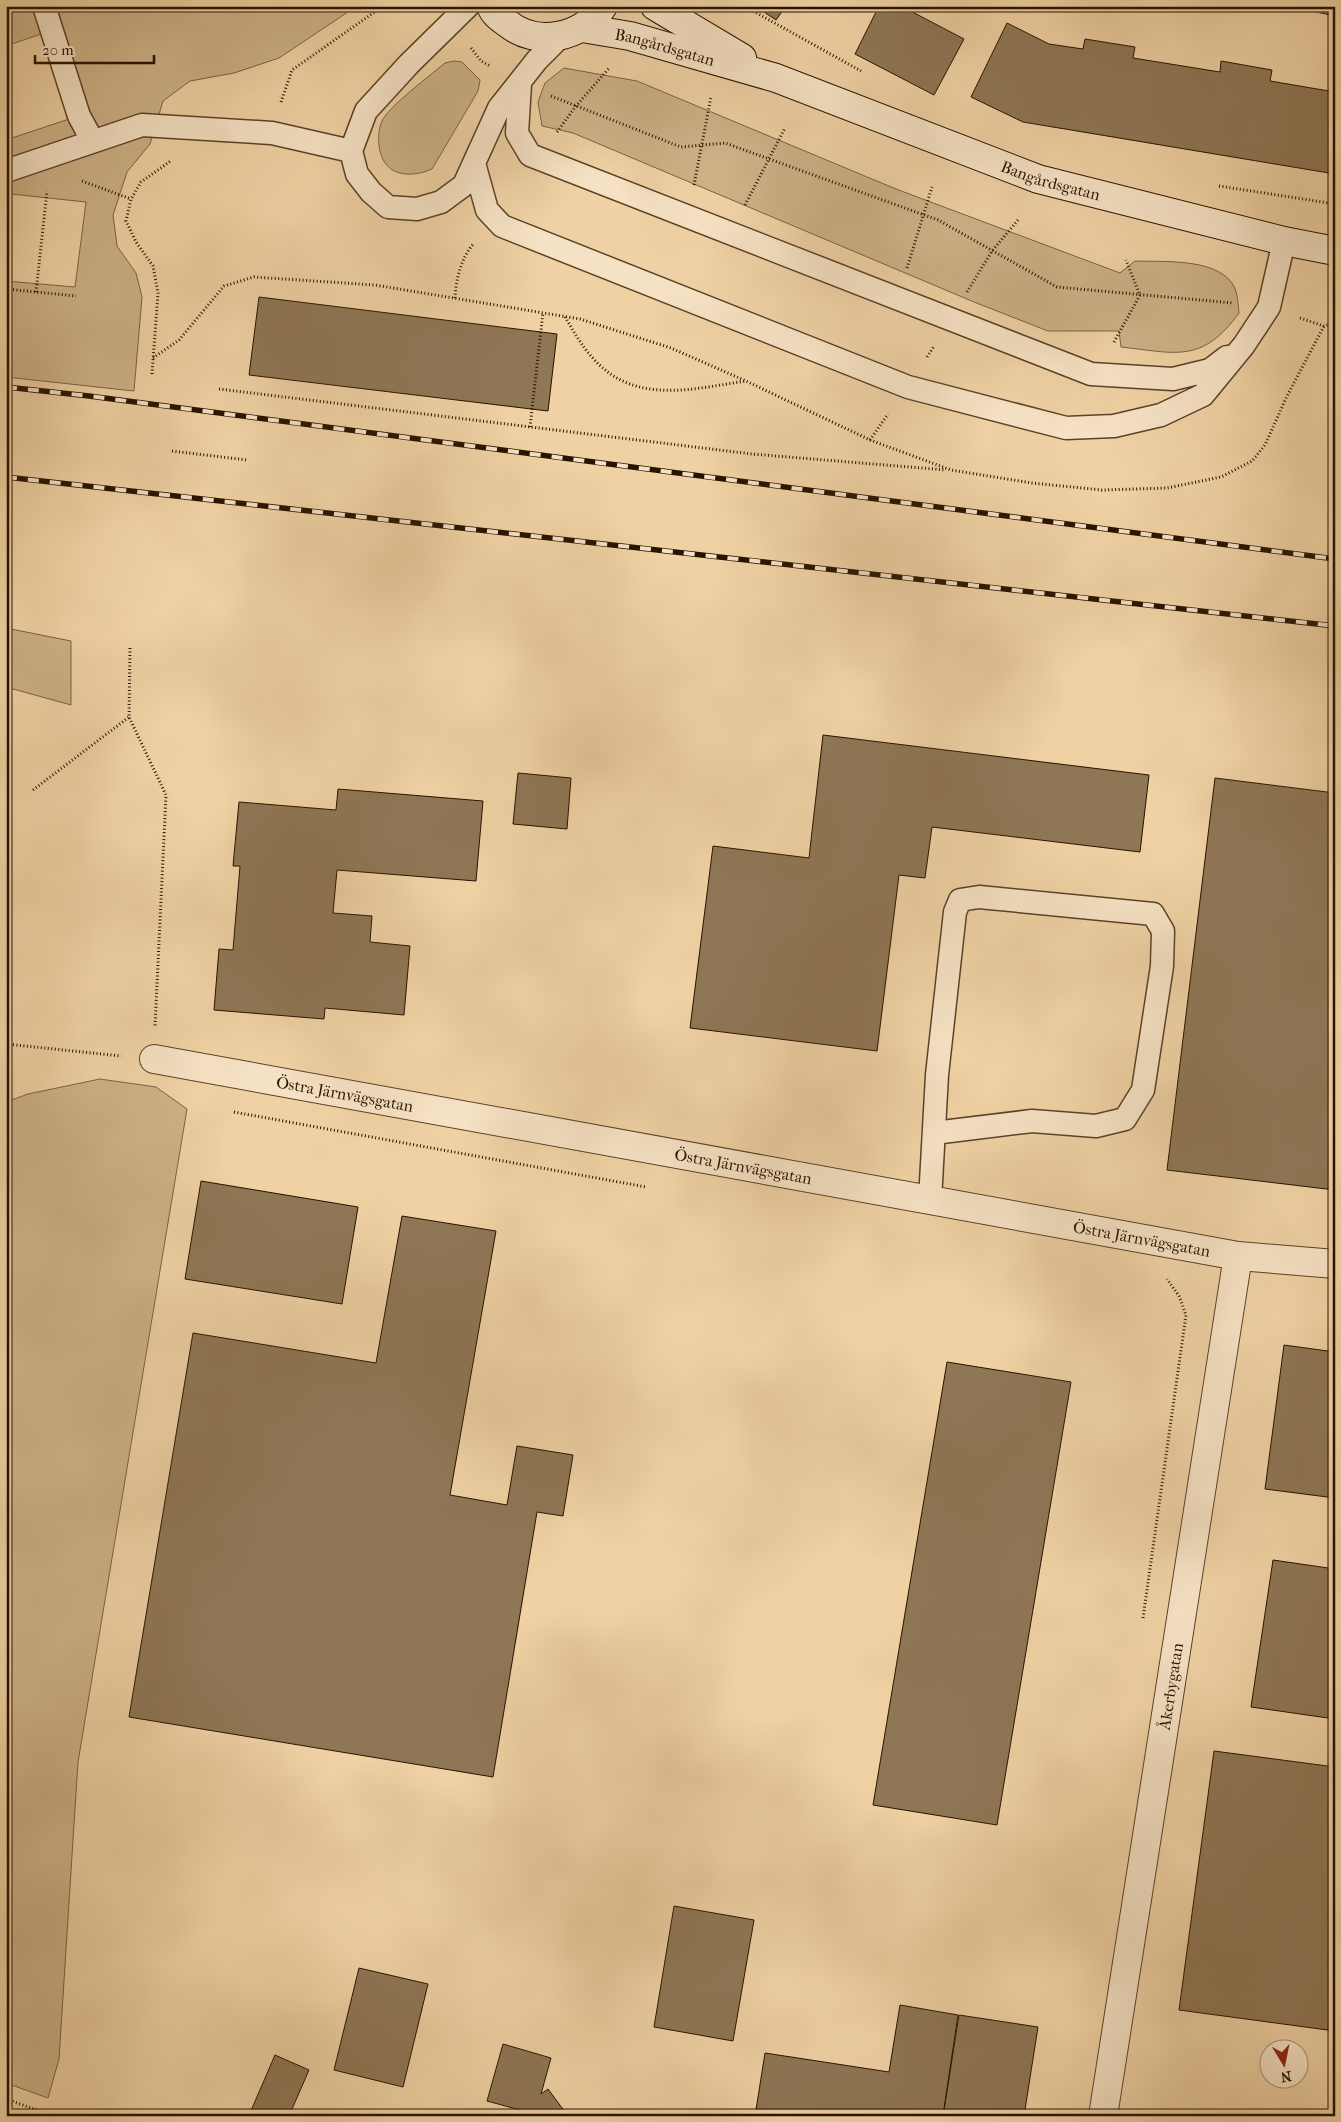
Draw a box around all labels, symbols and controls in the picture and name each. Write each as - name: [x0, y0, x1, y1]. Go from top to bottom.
- street label: Bangårdsgatan: [614, 24, 718, 70]
- scale bar: [35, 32, 154, 64]
- text: 20 m: [42, 41, 74, 59]
- street label: Bangårdsgatan: [998, 156, 1103, 204]
- street label: Östra Järnvägsgatan: [275, 1072, 416, 1116]
- street label: Östra Järnvägsgatan: [673, 1144, 814, 1188]
- street label: Östra Järnvägsgatan: [1072, 1217, 1213, 1260]
- street label: Åkerbygatan: [1153, 1641, 1187, 1732]
- north arrow: [1258, 2040, 1308, 2090]
- text: N: [1279, 2067, 1293, 2086]

